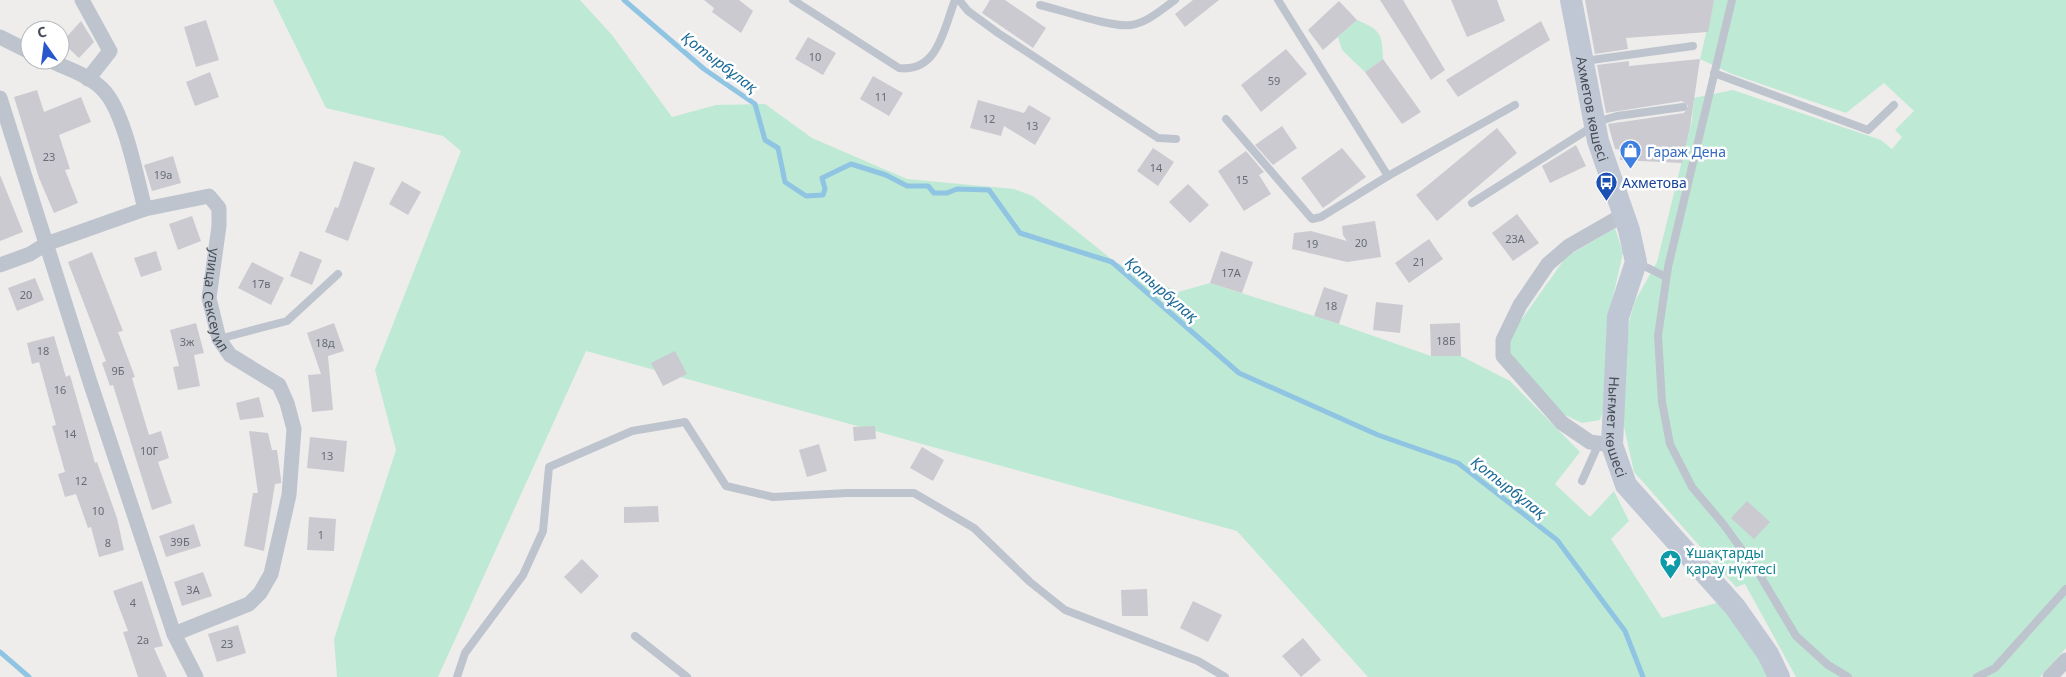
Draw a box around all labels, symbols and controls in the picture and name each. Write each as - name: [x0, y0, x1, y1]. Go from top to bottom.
- north arrow: [20, 20, 70, 70]
- text: С: [35, 22, 48, 42]
- water label: Қотырбұлақ: [678, 27, 762, 97]
- house number: 10: [809, 49, 821, 64]
- street label: Ахметов көшесі: [1572, 55, 1614, 164]
- house number: 59: [1268, 73, 1280, 88]
- house number: 11: [875, 89, 887, 104]
- house number: 12: [983, 111, 995, 126]
- house number: 13: [1026, 118, 1038, 133]
- shop icon: Гараж Дена: [1619, 139, 1643, 170]
- place label: Гараж Дена: [1647, 142, 1726, 161]
- house number: 23: [43, 149, 55, 164]
- house number: 14: [1150, 160, 1163, 175]
- house number: 19а: [154, 167, 172, 182]
- bus stop icon: Ахметова: [1594, 170, 1618, 201]
- house number: 15: [1236, 172, 1248, 187]
- place label: Ахметова: [1622, 173, 1687, 192]
- house number: 23А: [1505, 231, 1526, 246]
- house number: 20: [1355, 235, 1367, 250]
- house number: 19: [1306, 236, 1318, 251]
- street label: улица Сексеуил: [199, 247, 234, 355]
- water label: Қотырбұлақ: [1121, 252, 1203, 326]
- house number: 21: [1413, 254, 1425, 269]
- house number: 17А: [1221, 265, 1242, 280]
- house number: 17в: [252, 276, 270, 291]
- house number: 20: [20, 287, 32, 302]
- house number: 18: [1325, 298, 1337, 313]
- house number: 18Б: [1436, 333, 1456, 348]
- house number: 3ж: [180, 334, 195, 349]
- house number: 18д: [315, 335, 335, 350]
- house number: 18: [37, 343, 49, 358]
- house number: 9Б: [111, 363, 125, 378]
- street label: Нығмет көшесі: [1602, 376, 1632, 480]
- house number: 16: [54, 382, 66, 397]
- house number: 14: [64, 426, 77, 441]
- house number: 10Г: [140, 443, 158, 458]
- house number: 13: [321, 448, 333, 463]
- water label: Қотырбұлақ: [1467, 451, 1551, 523]
- house number: 12: [75, 473, 87, 488]
- house number: 10: [92, 503, 104, 518]
- house number: 1: [318, 527, 324, 542]
- house number: 39Б: [170, 534, 190, 549]
- house number: 8: [105, 535, 111, 550]
- place label: Ұшақтарды қарау нүктесі: [1686, 543, 1776, 578]
- place icon: Ұшақтарды қарау нүктесі: [1658, 548, 1682, 579]
- house number: 3А: [186, 582, 201, 597]
- house number: 4: [130, 595, 137, 610]
- house number: 2а: [137, 632, 149, 647]
- house number: 2З: [221, 636, 233, 651]

